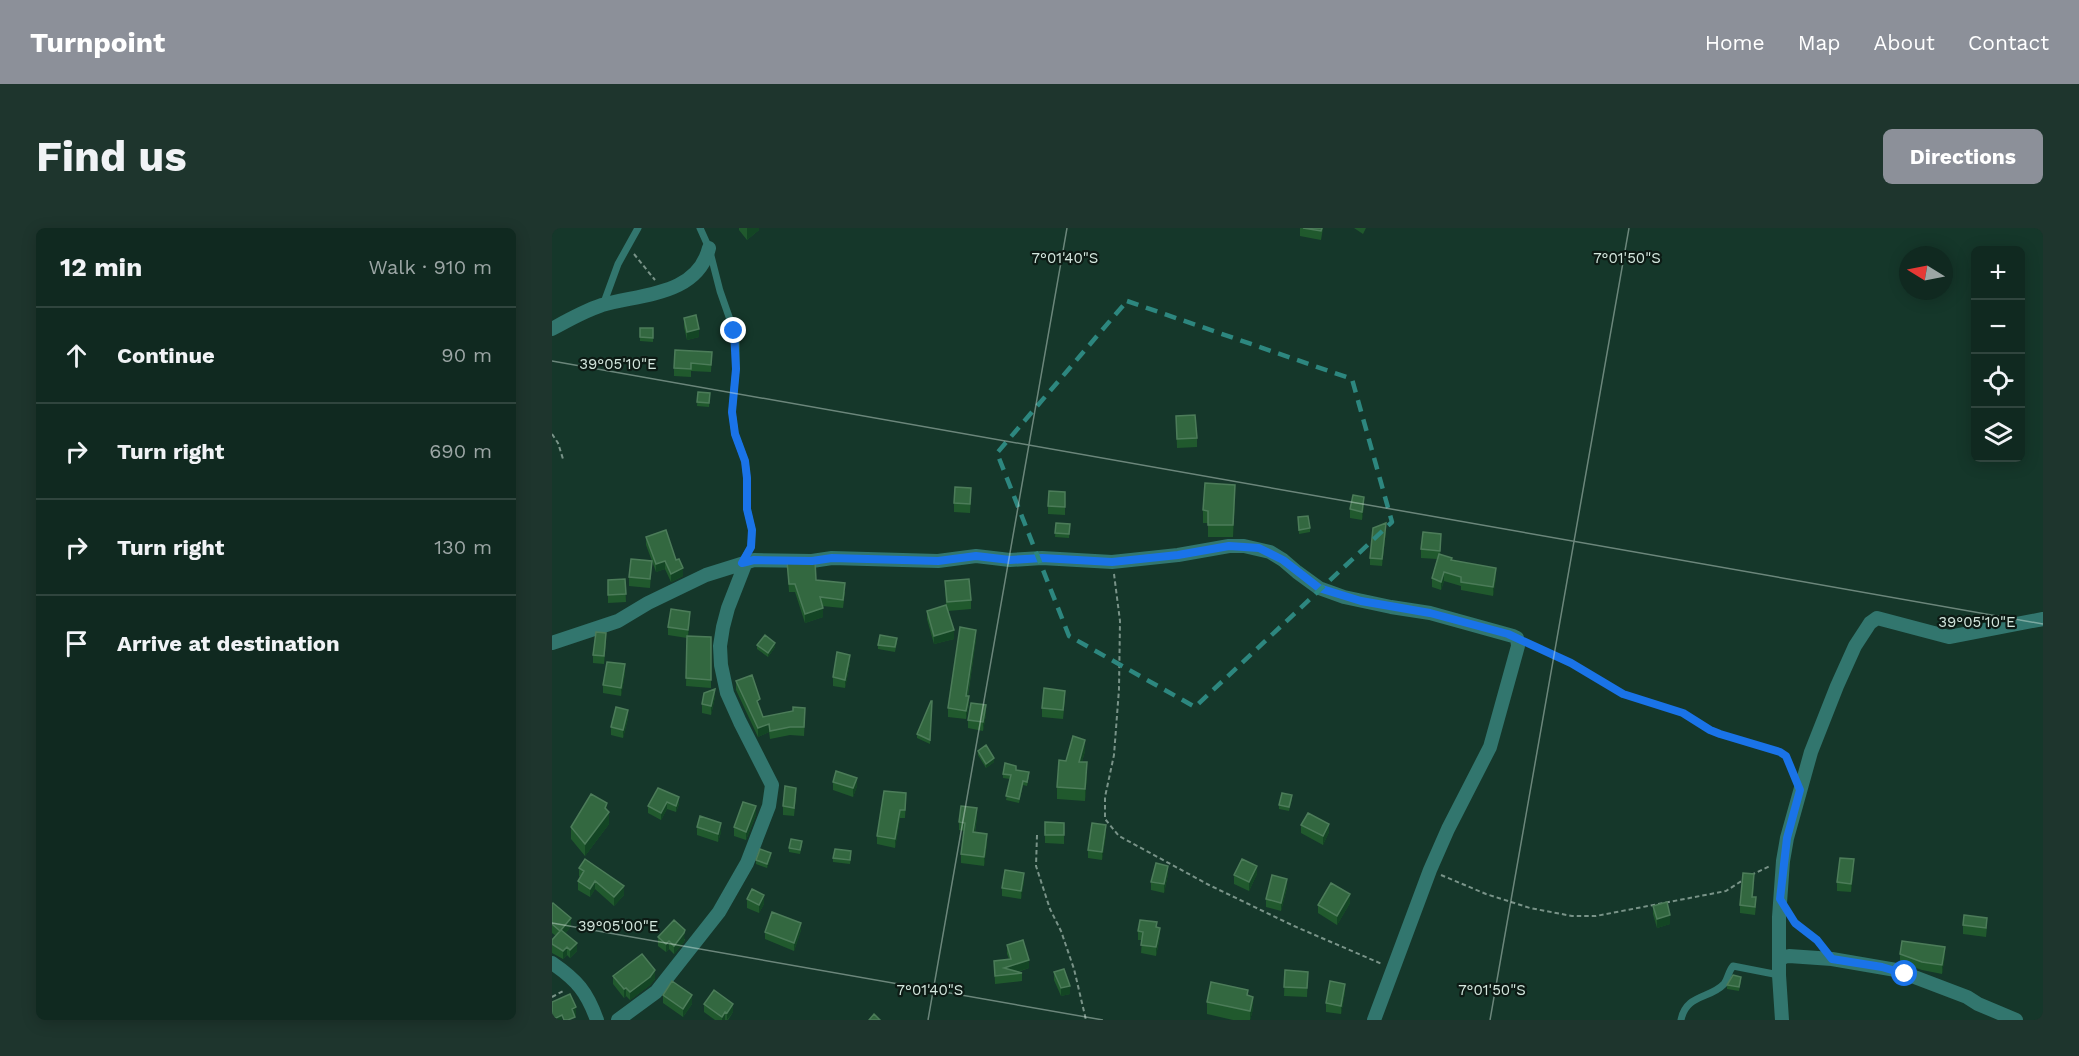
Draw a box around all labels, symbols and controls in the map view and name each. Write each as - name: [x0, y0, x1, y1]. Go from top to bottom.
- text: Turnpoint: [30, 26, 165, 59]
- text: Home: [1705, 30, 1765, 55]
- text: Map: [1798, 30, 1841, 55]
- text: About: [1874, 30, 1935, 55]
- text: Contact: [1968, 30, 2049, 55]
- button: Directions: [1883, 129, 2043, 184]
- text: Find us: [36, 132, 187, 181]
- north arrow: [1899, 246, 1953, 300]
- map controls: [1971, 246, 2025, 462]
- button: +: [1971, 246, 2025, 300]
- text: 7°01'40"S: [1032, 249, 1098, 267]
- text: 7°01'50"S: [1593, 249, 1661, 267]
- text: 12 min: [60, 252, 142, 282]
- text: Walk · 910 m: [369, 255, 492, 279]
- button: −: [1971, 300, 2025, 354]
- route end: [720, 317, 746, 343]
- icon: ahead: [60, 339, 93, 372]
- text: Continue: [117, 343, 215, 368]
- text: 90 m: [441, 343, 492, 367]
- button: locate: [1971, 354, 2025, 408]
- text: 39°05'10"E: [579, 355, 657, 373]
- button: layers: [1971, 408, 2025, 462]
- icon: right: [60, 435, 93, 468]
- text: Turn right: [117, 439, 224, 464]
- text: 690 m: [429, 439, 492, 463]
- icon: right: [60, 531, 93, 564]
- text: Turn right: [117, 535, 224, 560]
- text: 130 m: [434, 535, 492, 559]
- text: 39°05'10"E: [1938, 613, 2016, 631]
- icon: arrive: [60, 627, 93, 660]
- text: Arrive at destination: [117, 631, 340, 656]
- text: 39°05'00"E: [578, 917, 658, 935]
- route start: [1891, 960, 1917, 986]
- text: 7°01'40"S: [897, 981, 963, 999]
- text: 7°01'50"S: [1458, 981, 1526, 999]

